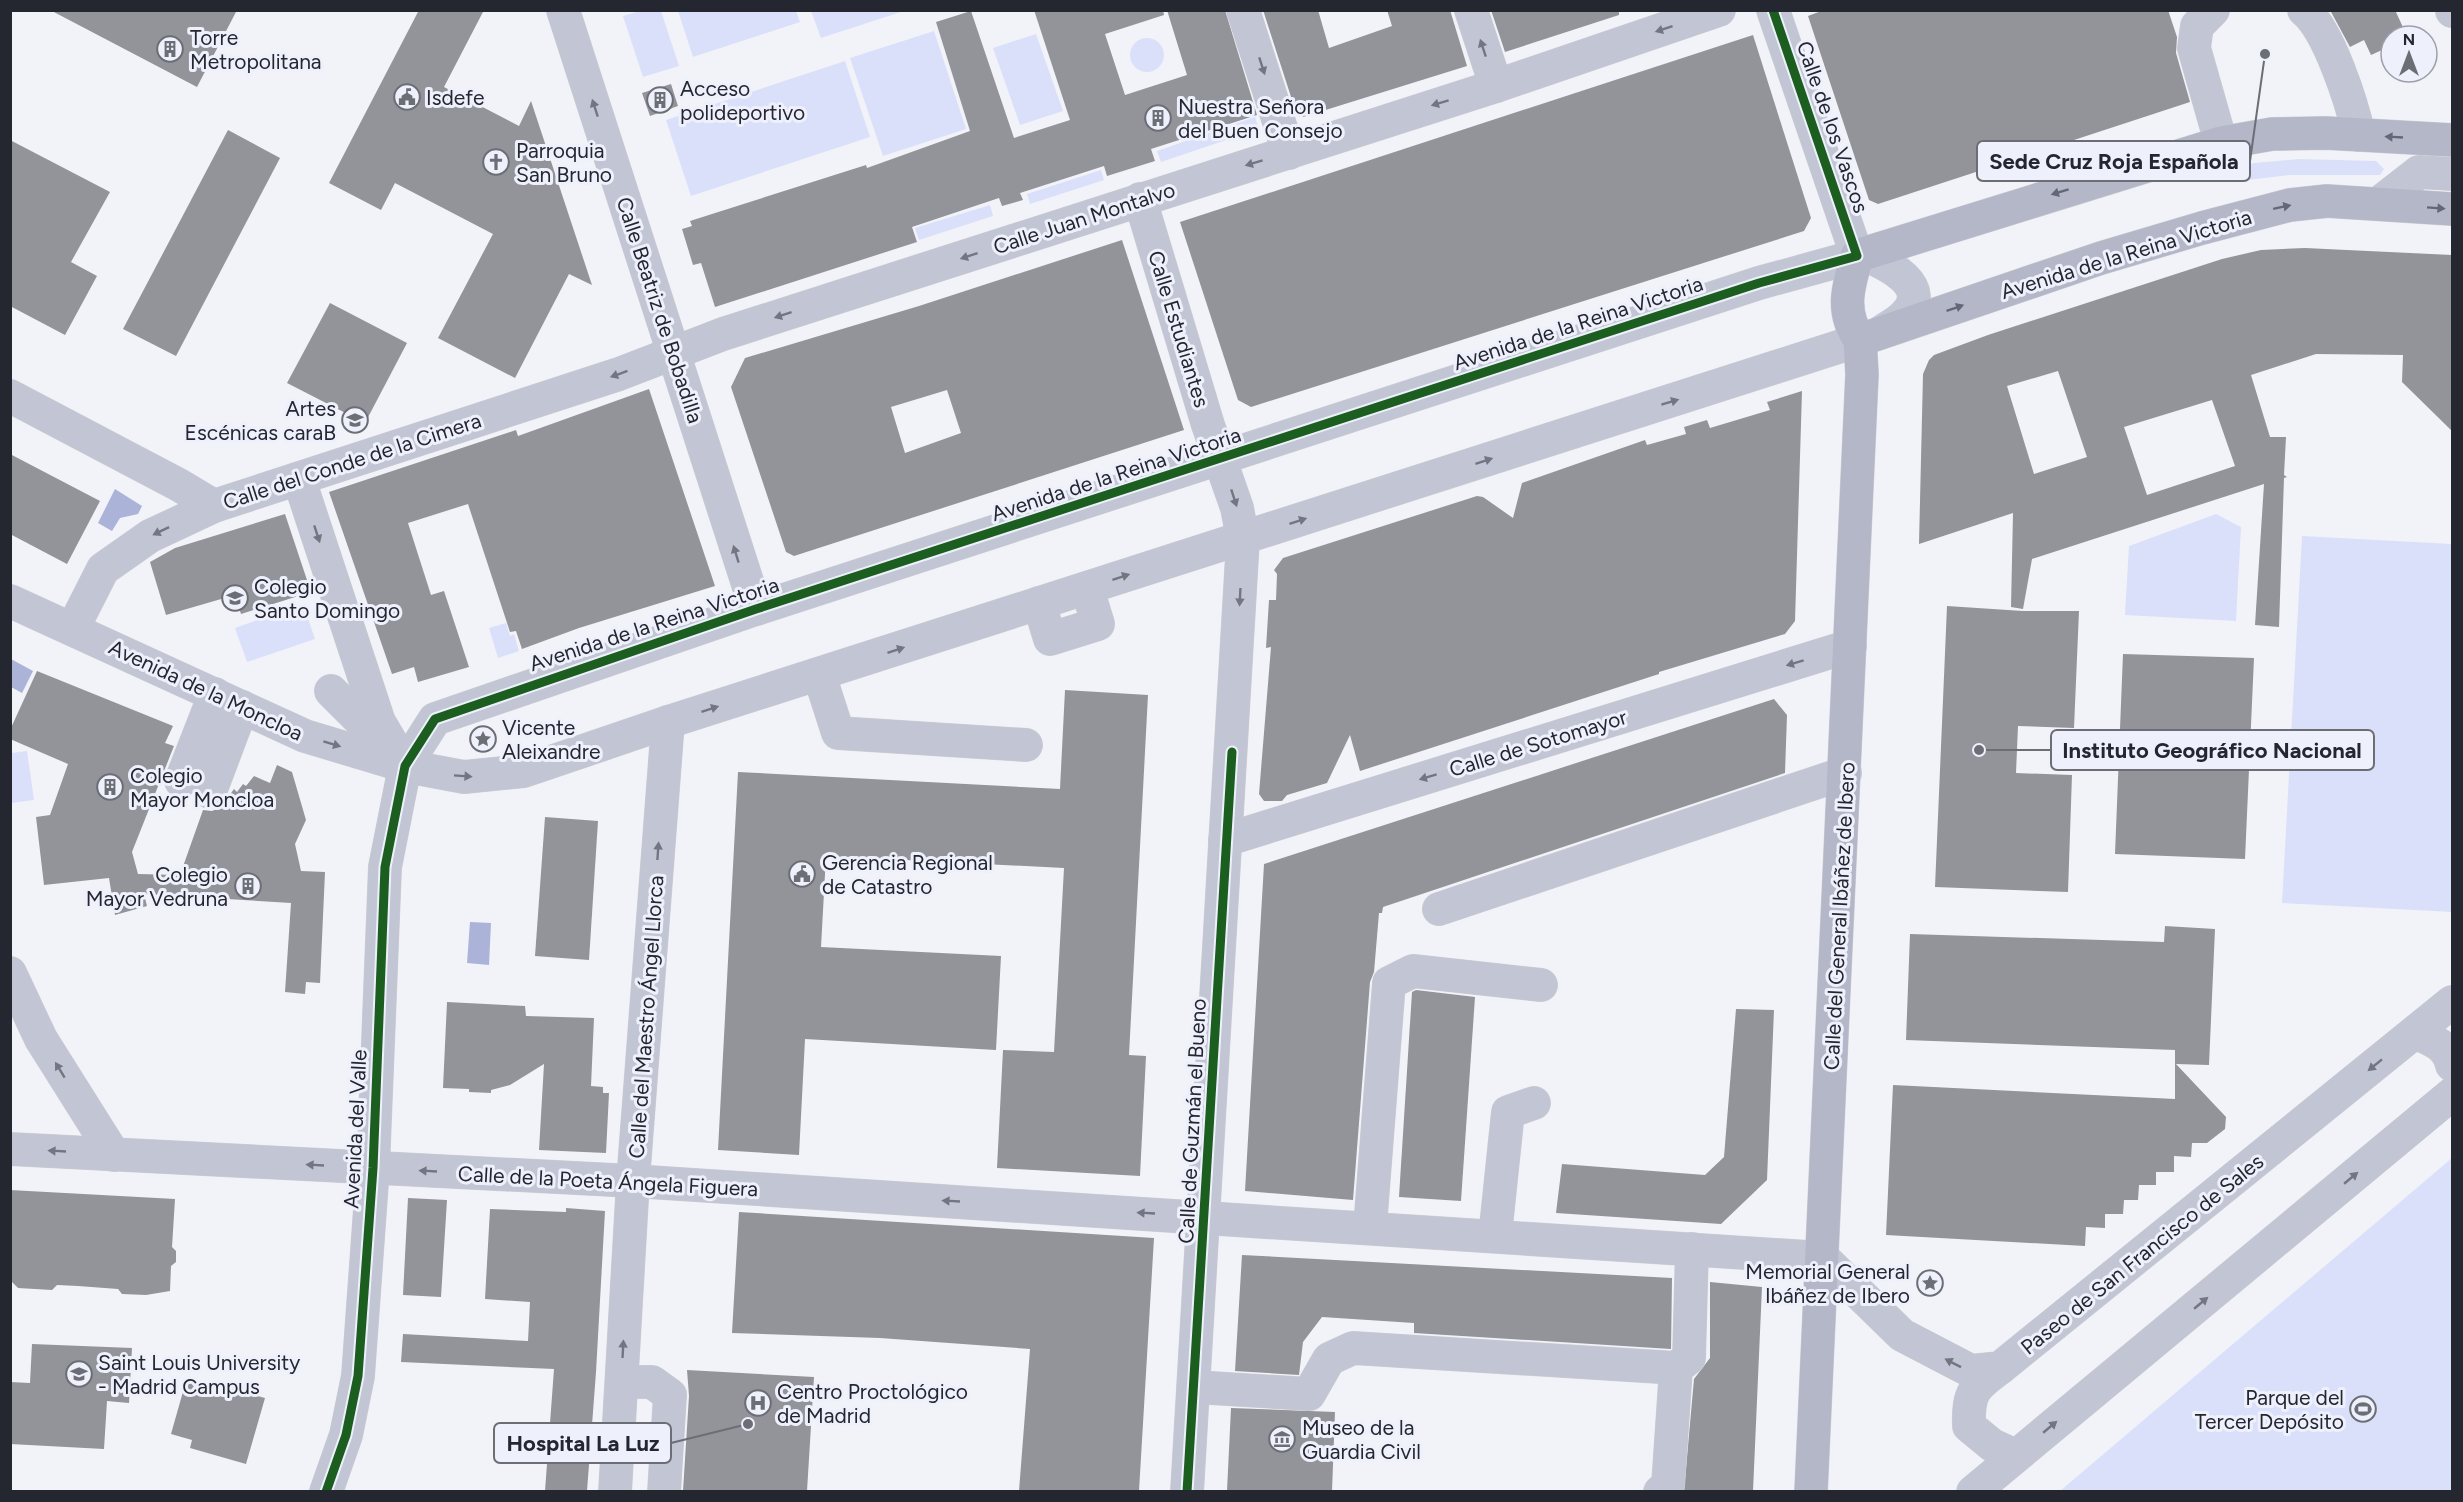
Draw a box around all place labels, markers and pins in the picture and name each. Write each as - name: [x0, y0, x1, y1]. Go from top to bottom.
- place label: Torre Metropolitana: [190, 25, 322, 74]
- building icon: Torre Metropolitana: [155, 34, 185, 64]
- place label: Acceso polideportivo: [680, 76, 805, 125]
- public building icon: Isdefe: [392, 82, 422, 112]
- place label: Isdefe: [426, 85, 484, 110]
- building icon: Acceso polideportivo: [645, 85, 675, 115]
- place label: Nuestra Señora del Buen Consejo: [1178, 94, 1343, 143]
- building icon: Nuestra Señora del Buen Consejo: [1143, 103, 1173, 133]
- place label: Parroquia San Bruno: [516, 138, 612, 187]
- callout: Sede Cruz Roja Española: [1977, 141, 2250, 181]
- church icon: Parroquia San Bruno: [481, 147, 511, 177]
- place label: Artes Escénicas caraB: [185, 396, 336, 445]
- school or university icon: Artes Escénicas caraB: [340, 405, 370, 435]
- place label: Colegio Santo Domingo: [254, 574, 400, 623]
- school or university icon: Colegio Santo Domingo: [220, 583, 250, 613]
- place label: Vicente Aleixandre: [502, 715, 600, 764]
- place icon: Vicente Aleixandre: [468, 724, 498, 754]
- callout: Instituto Geográfico Nacional: [2051, 730, 2374, 770]
- place label: Colegio Mayor Moncloa: [130, 763, 274, 812]
- building icon: Colegio Mayor Moncloa: [95, 772, 125, 802]
- place label: Gerencia Regional de Catastro: [822, 850, 993, 899]
- public building icon: Gerencia Regional de Catastro: [787, 859, 817, 889]
- place label: Colegio Mayor Vedruna: [86, 862, 228, 911]
- building icon: Colegio Mayor Vedruna: [233, 871, 263, 901]
- place label: Memorial General Ibáñez de Ibero: [1745, 1259, 1910, 1308]
- place icon: Memorial General Ibáñez de Ibero: [1915, 1268, 1945, 1298]
- place label: Saint Louis University - Madrid Campus: [98, 1350, 300, 1399]
- school or university icon: Saint Louis University - Madrid Campus: [64, 1359, 94, 1389]
- place label: Centro Proctológico de Madrid: [777, 1379, 968, 1428]
- place label: Parque del Tercer Depósito: [2195, 1385, 2344, 1434]
- hospital icon: Centro Proctológico de Madrid: [743, 1388, 773, 1418]
- sports icon: Parque del Tercer Depósito: [2348, 1394, 2378, 1424]
- place label: Museo de la Guardia Civil: [1302, 1415, 1421, 1464]
- callout: Hospital La Luz: [494, 1423, 671, 1463]
- museum icon: Museo de la Guardia Civil: [1267, 1424, 1297, 1454]

